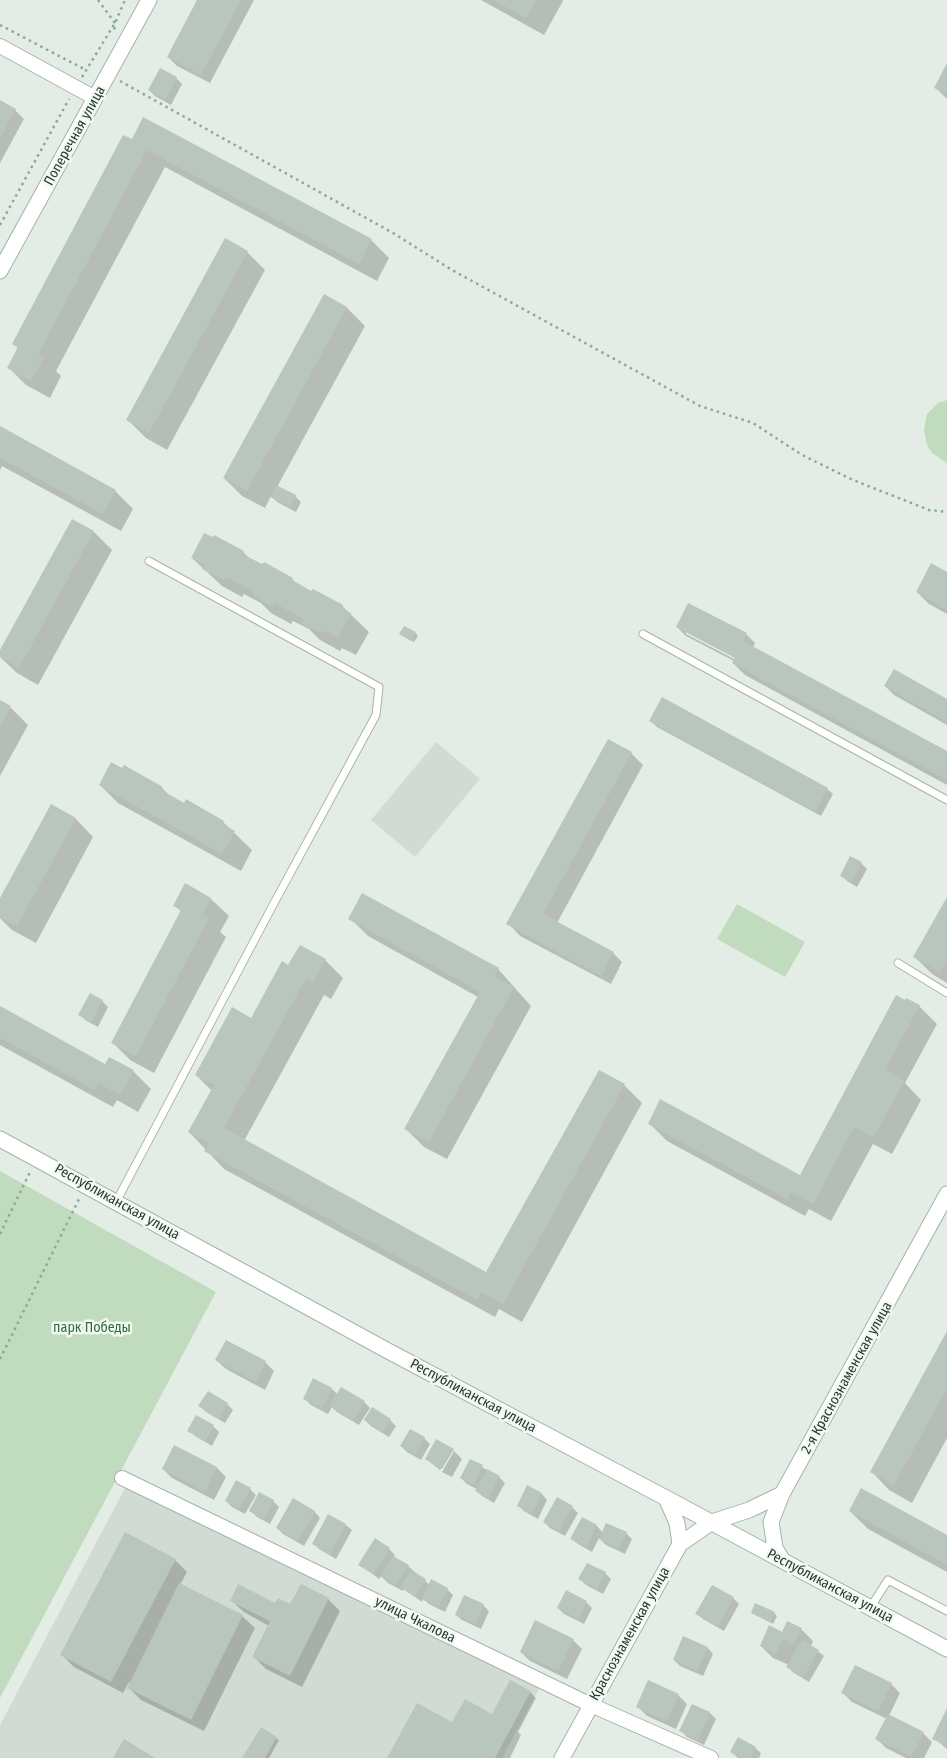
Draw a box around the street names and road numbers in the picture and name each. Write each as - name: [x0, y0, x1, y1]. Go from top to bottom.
- street label: Поперечная улица: [41, 83, 109, 189]
- street label: Республиканская улица: [51, 1161, 183, 1243]
- street label: 2-я Краснознаменская улица: [798, 1299, 896, 1457]
- street label: Республиканская улица: [407, 1356, 539, 1436]
- street label: Республиканская улица: [764, 1546, 896, 1626]
- street label: Краснознаменская улица: [586, 1564, 674, 1704]
- street label: улица Чкалова: [372, 1593, 458, 1647]

